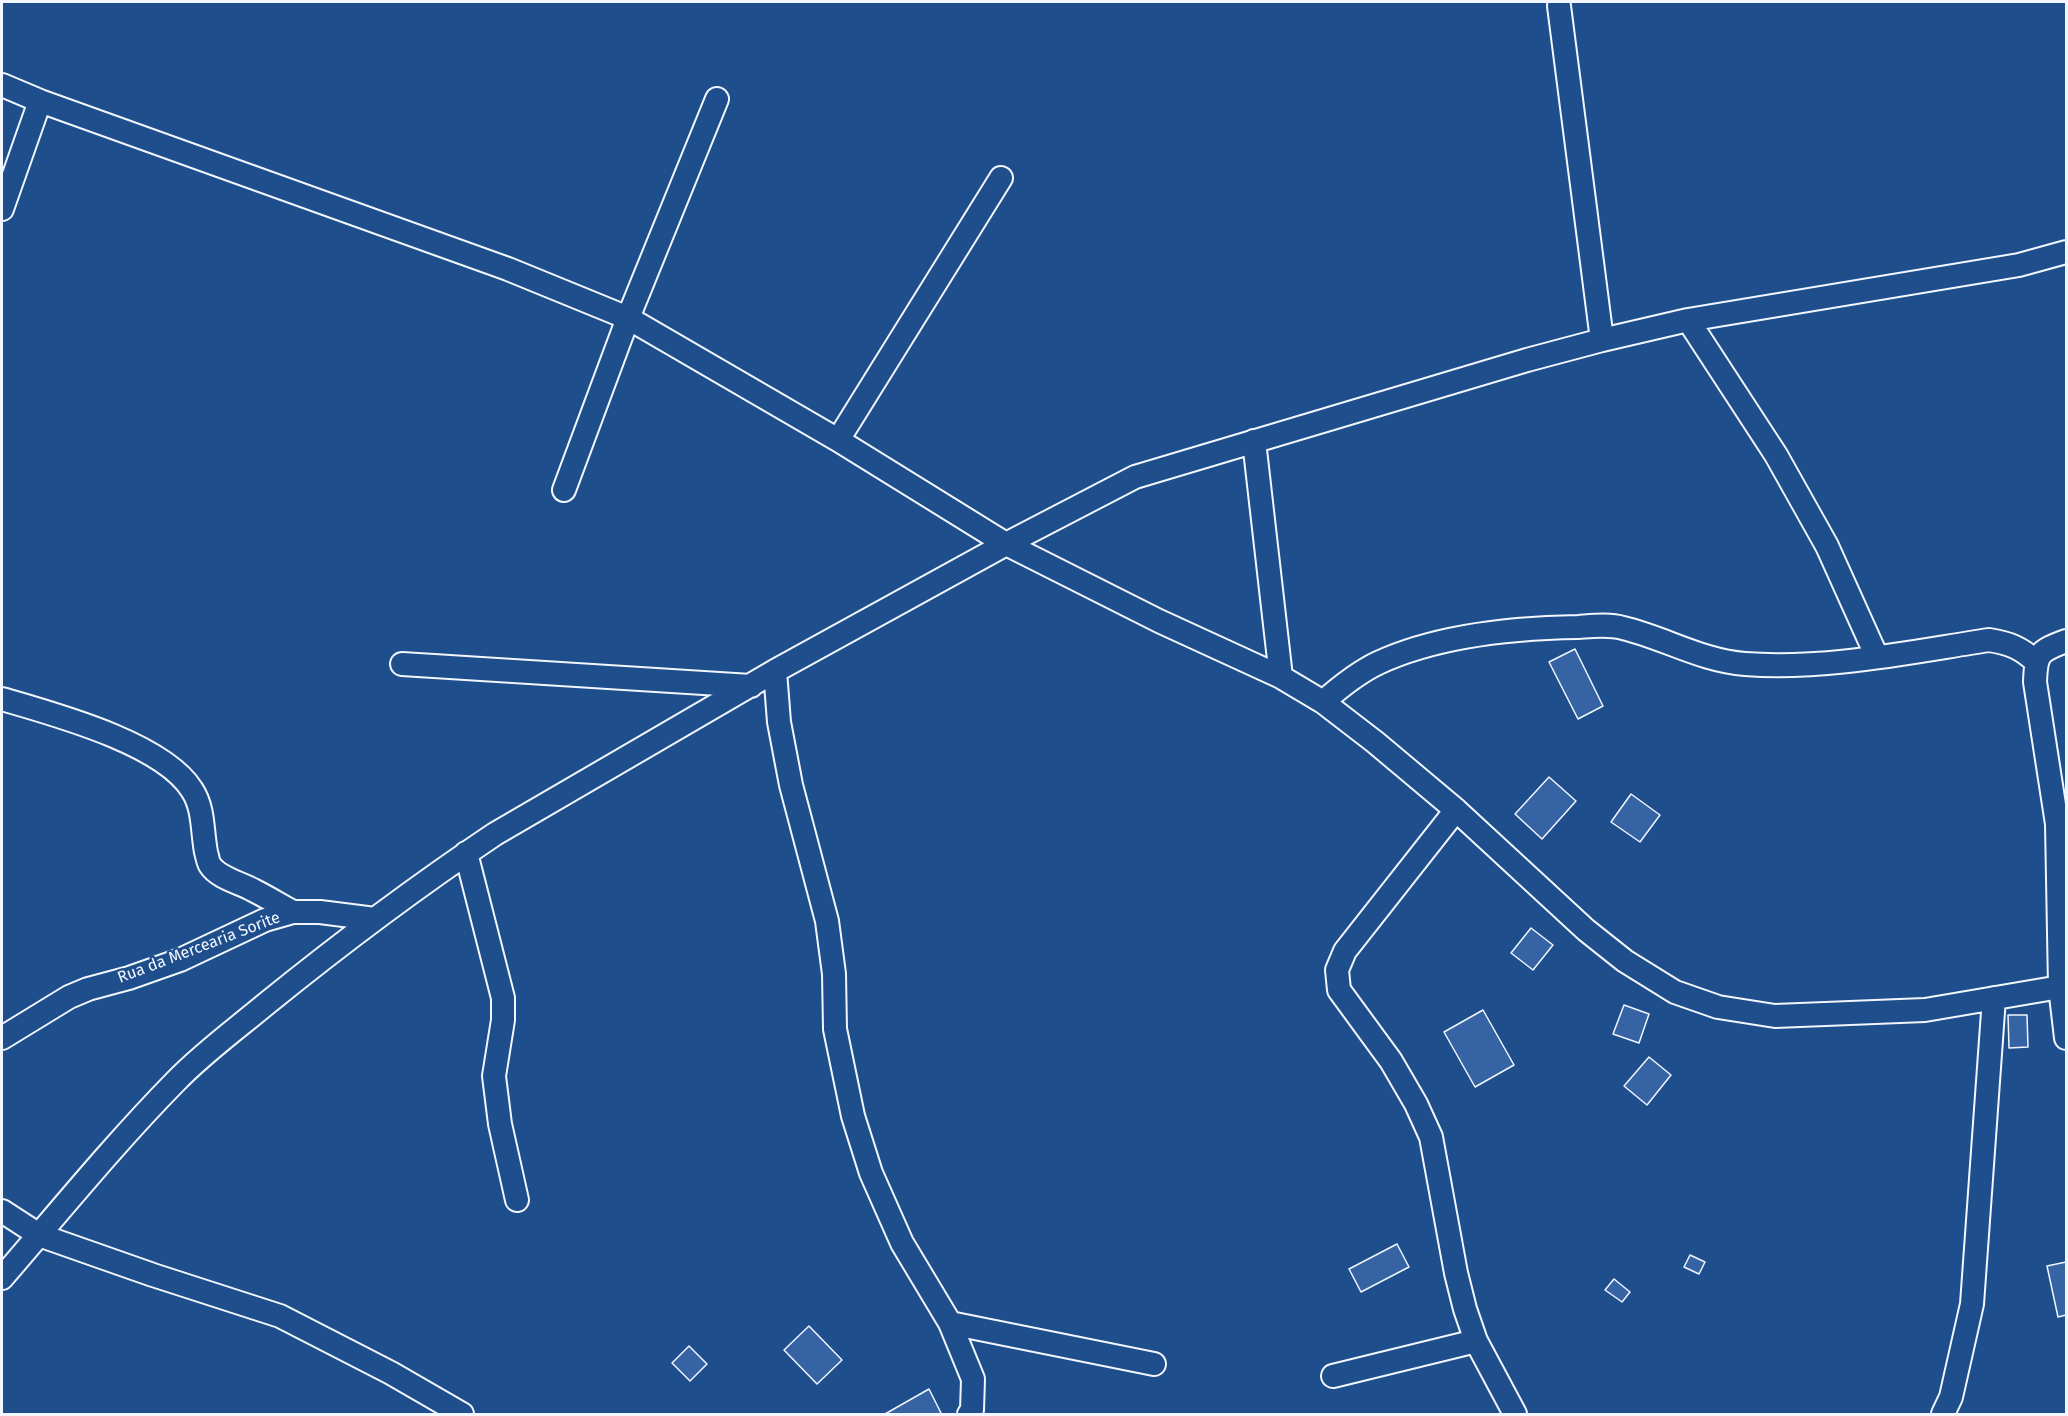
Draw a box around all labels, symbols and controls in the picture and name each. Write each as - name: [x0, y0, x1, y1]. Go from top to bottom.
- street label: Rua da Mercearia Sorite: [115, 908, 283, 988]

